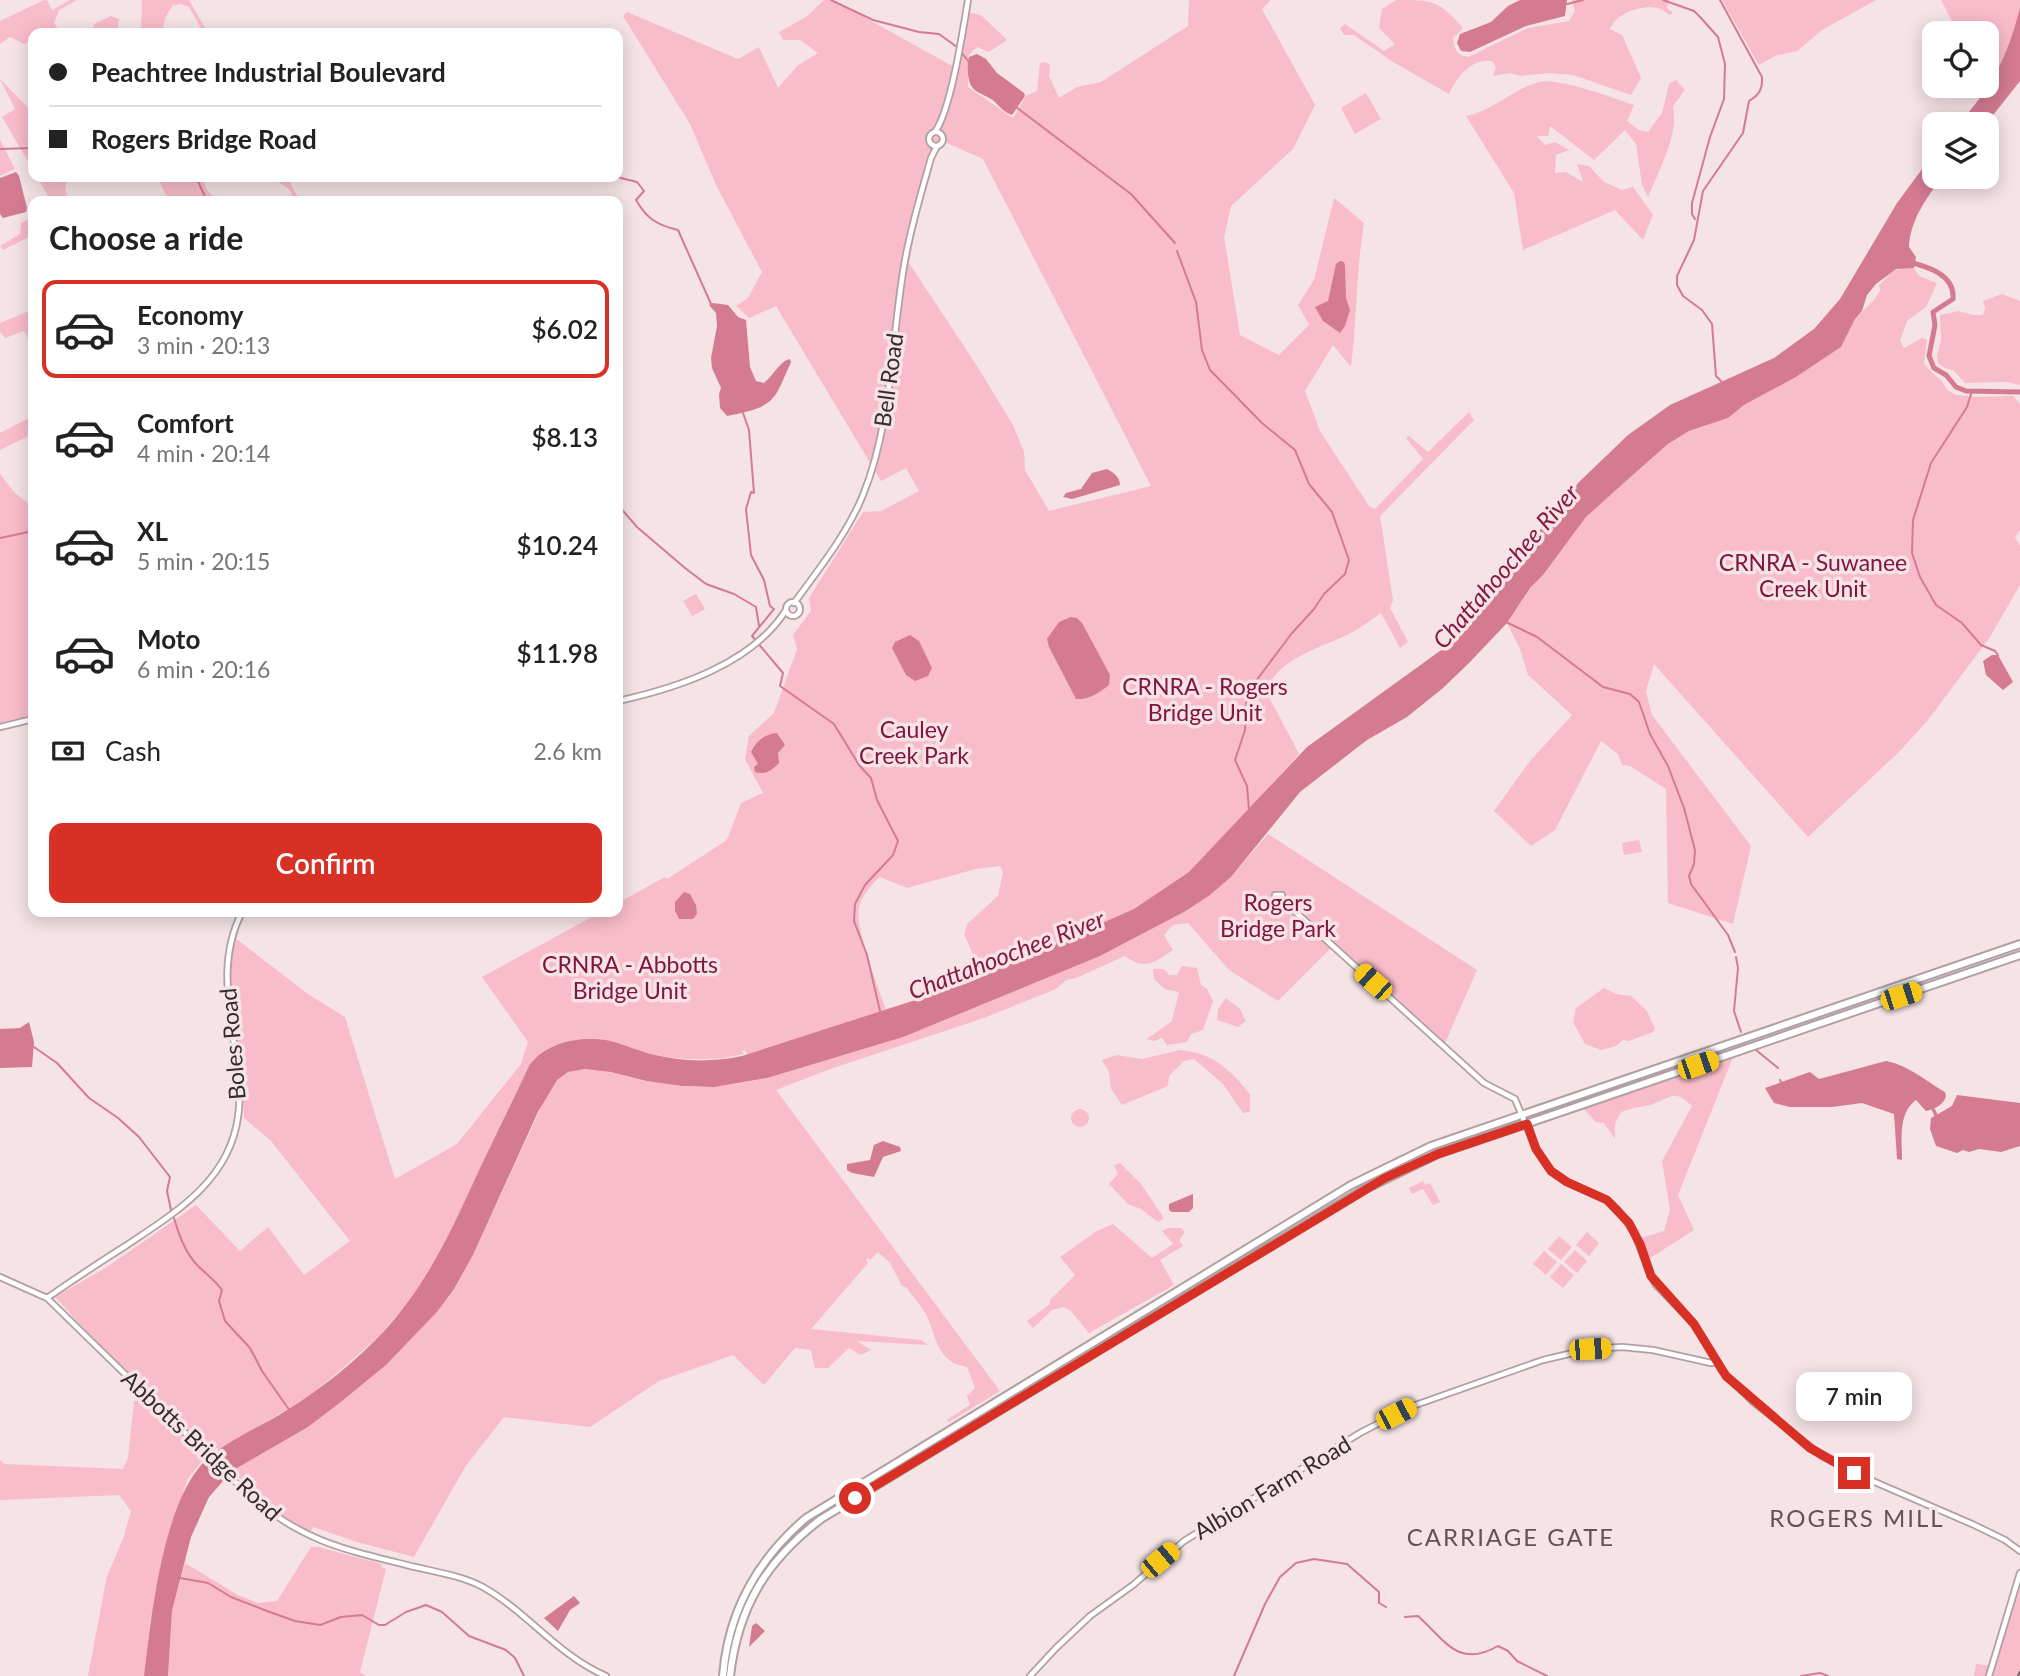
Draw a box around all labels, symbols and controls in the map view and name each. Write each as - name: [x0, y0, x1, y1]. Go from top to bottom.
- map controls: [1922, 21, 1999, 189]
- button: locate: [1922, 21, 1999, 98]
- text: Peachtree Industrial Boulevard: [91, 56, 446, 88]
- button: layers: [1922, 112, 1999, 189]
- text: Rogers Bridge Road: [91, 123, 317, 155]
- text: Choose a ride: [49, 218, 243, 257]
- icon: car: [53, 298, 116, 361]
- text: Economy: [137, 299, 243, 331]
- text: $6.02: [532, 313, 598, 345]
- text: 3 min · 20:13: [137, 331, 270, 359]
- street label: Bell Road: [868, 331, 908, 429]
- icon: car: [53, 406, 116, 469]
- text: Comfort: [137, 407, 234, 439]
- text: $8.13: [532, 421, 598, 453]
- text: 4 min · 20:14: [137, 439, 270, 467]
- water label: Chattahoochee River: [1426, 478, 1585, 654]
- icon: car: [53, 514, 116, 577]
- text: XL: [137, 515, 168, 547]
- text: $10.24: [516, 529, 598, 561]
- text: 5 min · 20:15: [137, 547, 270, 575]
- park label: CRNRA - Suwanee Creek Unit: [1719, 548, 1907, 602]
- icon: car: [53, 622, 116, 685]
- text: Moto: [137, 623, 200, 655]
- text: $11.98: [516, 637, 598, 669]
- text: 6 min · 20:16: [137, 655, 270, 683]
- park label: CRNRA - Rogers Bridge Unit: [1122, 672, 1288, 726]
- park label: Cauley Creek Park: [859, 715, 969, 769]
- icon: cash: [49, 732, 87, 770]
- text: Cash: [105, 735, 161, 767]
- text: 2.6 km: [533, 737, 602, 765]
- button: Confirm: [49, 823, 602, 903]
- park label: Rogers Bridge Park: [1220, 888, 1336, 942]
- water label: Chattahoochee River: [904, 903, 1109, 1005]
- park label: CRNRA - Abbotts Bridge Unit: [542, 950, 718, 1004]
- car: [1351, 960, 1396, 1004]
- car: [1878, 980, 1925, 1012]
- street label: Boles Road: [213, 987, 251, 1101]
- car: [1675, 1048, 1722, 1082]
- car: [1569, 1337, 1612, 1361]
- street label: Abbotts Bridge Road: [116, 1364, 288, 1526]
- callout: 7 min: [1796, 1372, 1912, 1420]
- text: 7 min: [1826, 1382, 1882, 1410]
- car: [1373, 1395, 1420, 1433]
- street label: Albion Farm Road: [1188, 1429, 1356, 1545]
- route end: [1838, 1457, 1870, 1489]
- route start: [839, 1482, 871, 1514]
- district label: ROGERS MILL: [1769, 1503, 1945, 1532]
- district label: CARRIAGE GATE: [1407, 1522, 1615, 1551]
- car: [1138, 1538, 1183, 1582]

